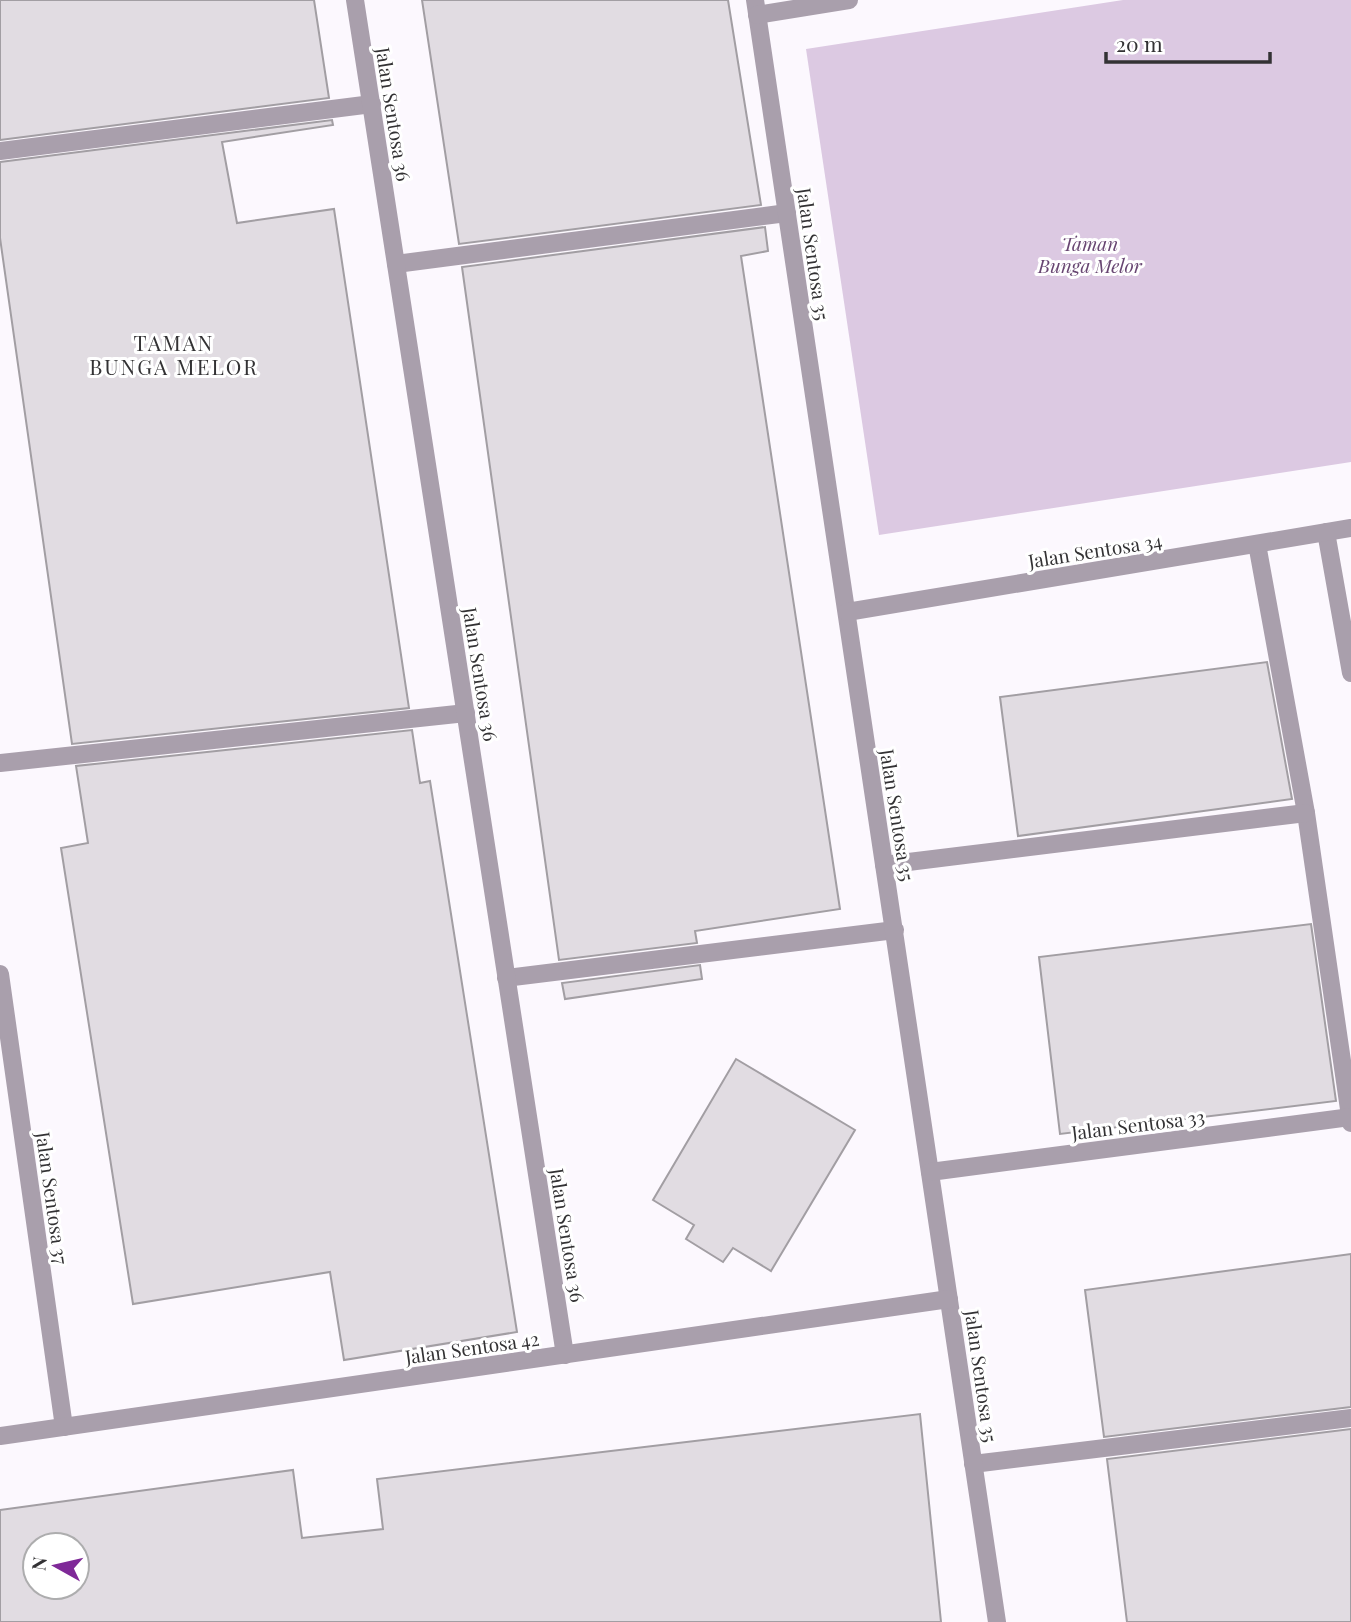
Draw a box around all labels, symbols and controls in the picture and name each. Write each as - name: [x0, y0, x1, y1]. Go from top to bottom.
- scale bar: [1106, 21, 1270, 65]
- text: 20 m: [1116, 29, 1163, 57]
- street label: Jalan Sentosa 36: [370, 44, 417, 183]
- street label: Jalan Sentosa 35: [792, 185, 836, 322]
- park label: Taman Bunga Melor: [1037, 230, 1143, 278]
- district label: TAMAN BUNGA MELOR: [89, 328, 259, 380]
- street label: Jalan Sentosa 34: [1025, 527, 1164, 574]
- street label: Jalan Sentosa 36: [457, 604, 504, 743]
- street label: Jalan Sentosa 35: [875, 746, 921, 883]
- street label: Jalan Sentosa 33: [1069, 1103, 1206, 1145]
- street label: Jalan Sentosa 37: [31, 1129, 75, 1266]
- street label: Jalan Sentosa 36: [544, 1165, 591, 1304]
- street label: Jalan Sentosa 35: [960, 1307, 1004, 1444]
- street label: Jalan Sentosa 42: [402, 1325, 541, 1369]
- north arrow: [21, 1531, 91, 1601]
- text: N: [24, 1555, 52, 1572]

